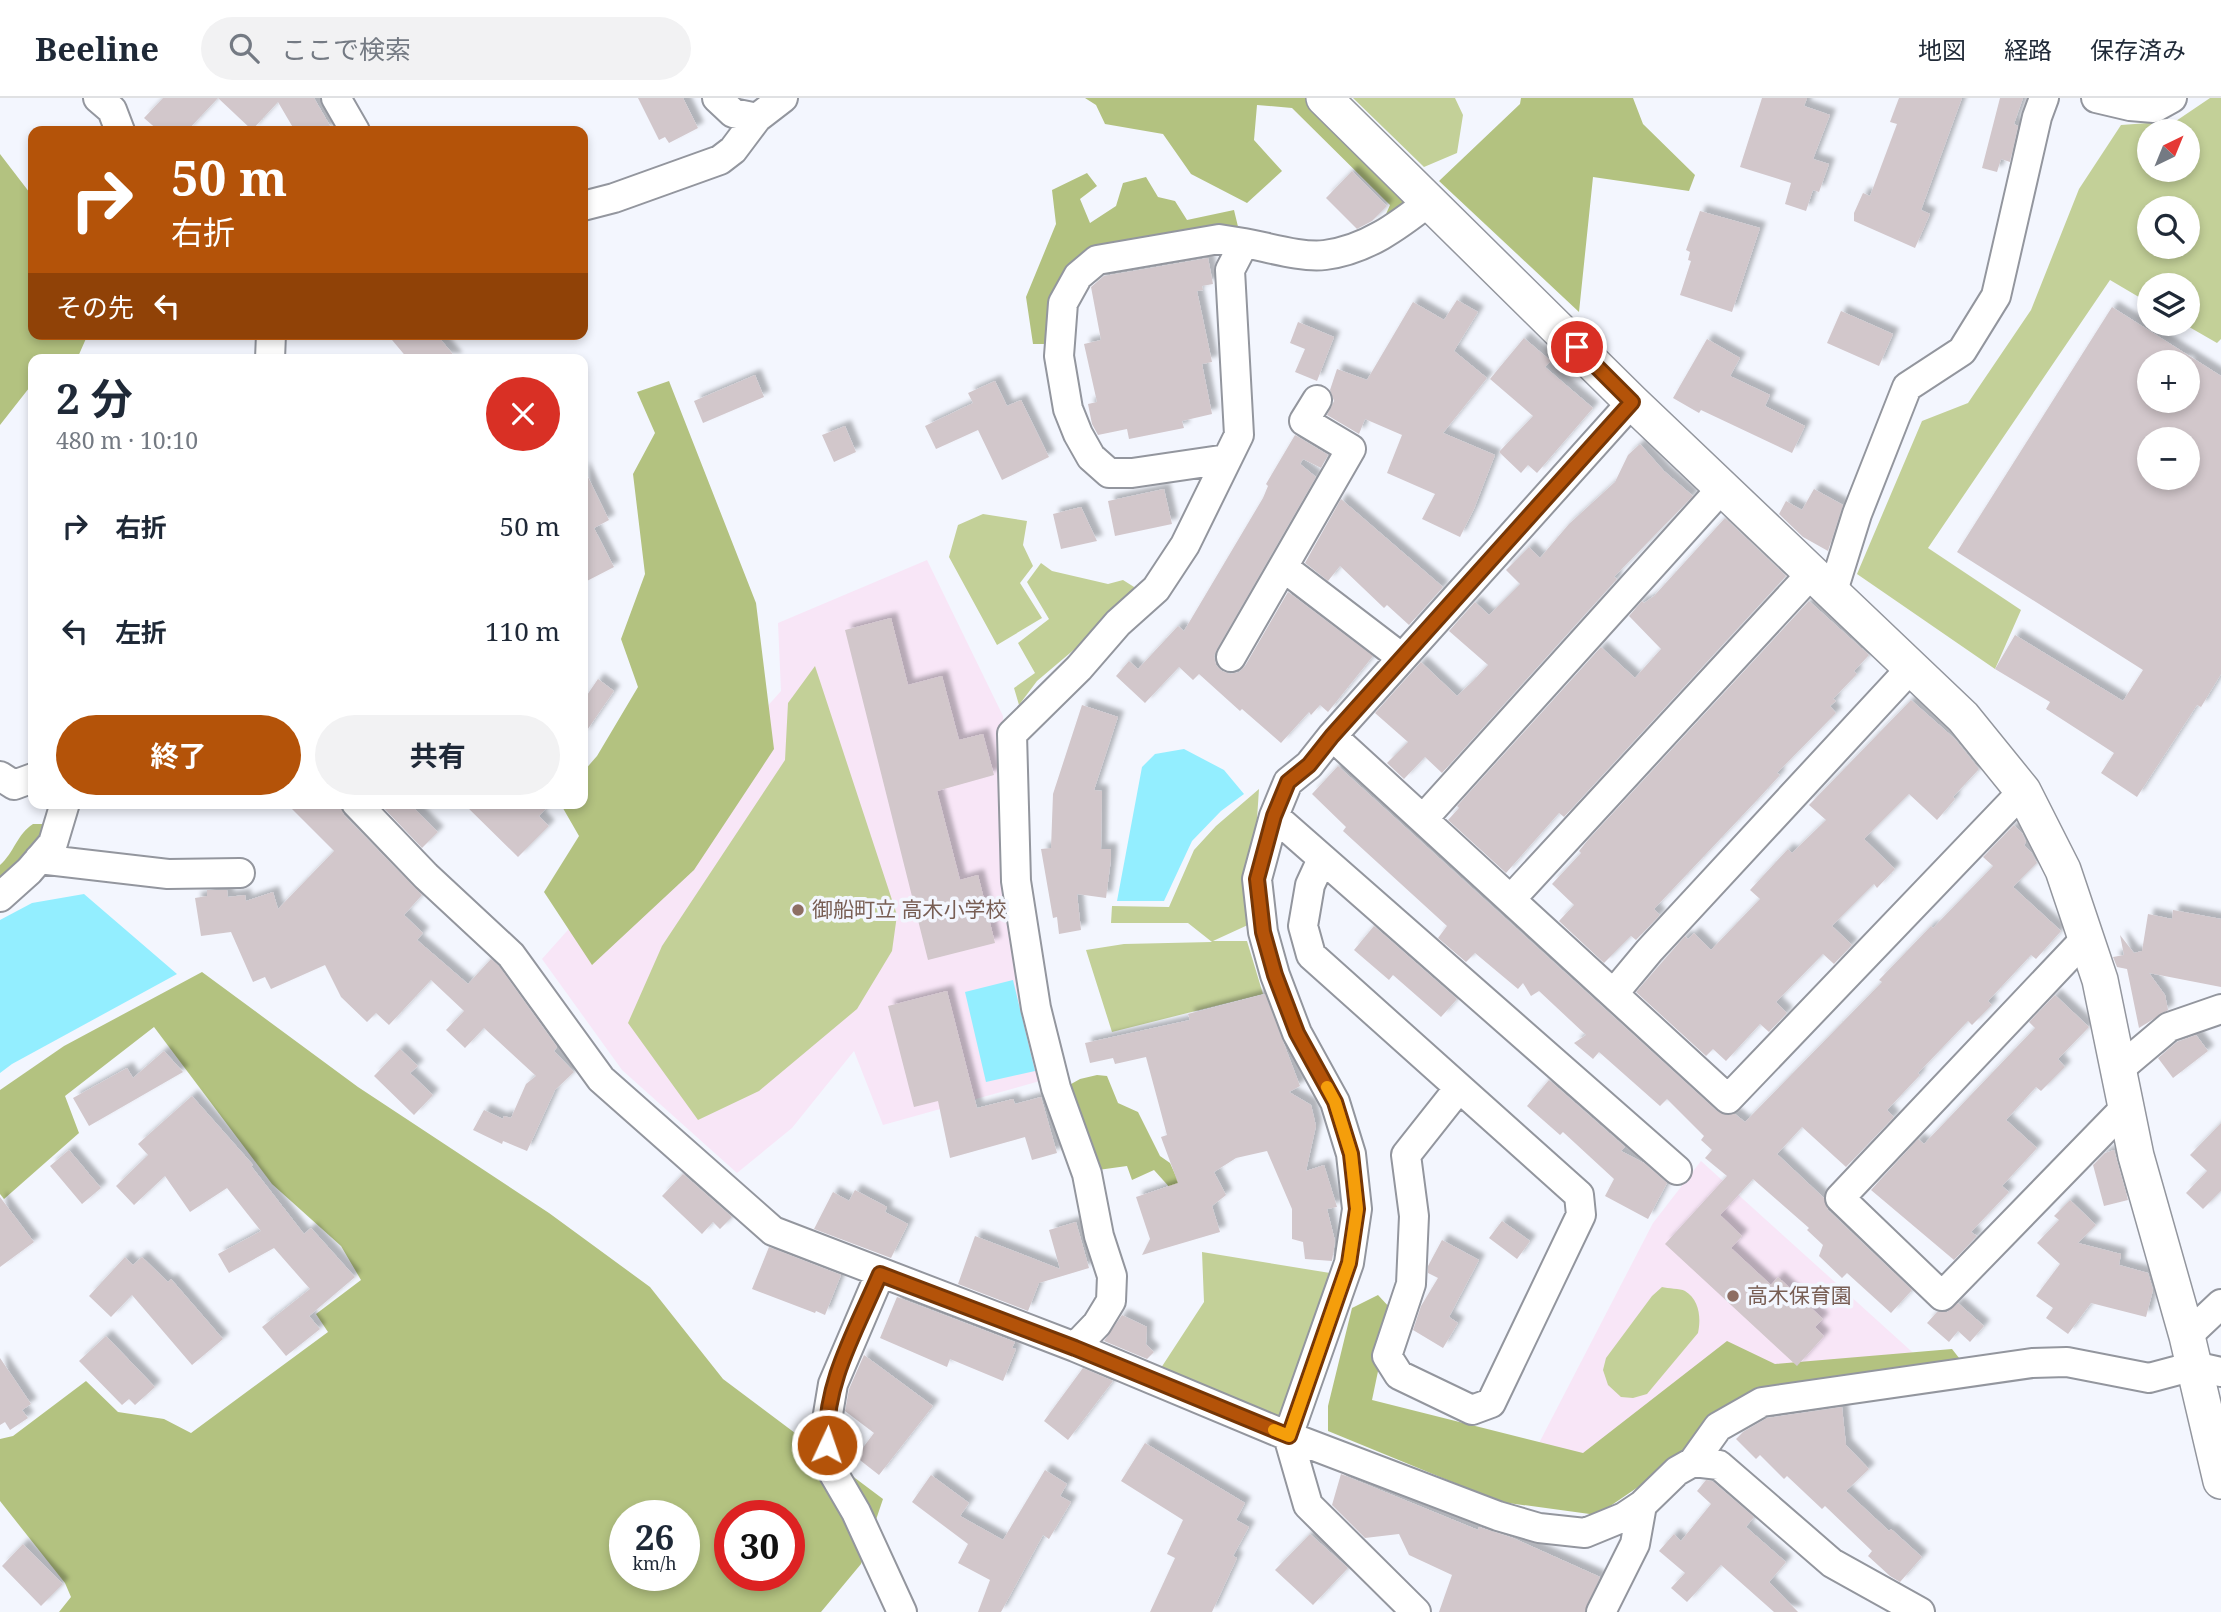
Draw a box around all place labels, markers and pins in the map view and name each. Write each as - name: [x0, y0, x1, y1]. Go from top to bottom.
- pin: [1547, 317, 1607, 377]
- place label: 御船町立 高木小学校: [812, 895, 1006, 923]
- marker: 御船町立 高木小学校: [790, 902, 806, 918]
- place label: 高木保育園: [1747, 1281, 1852, 1309]
- marker: 高木保育園: [1725, 1288, 1741, 1304]

